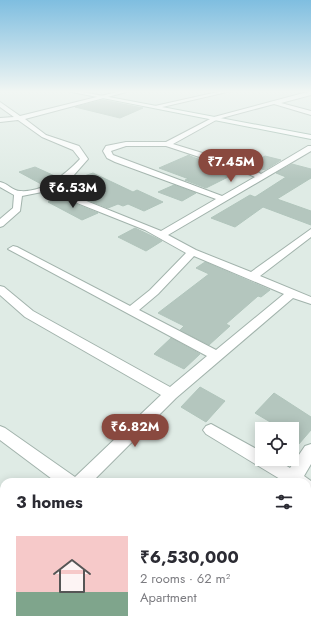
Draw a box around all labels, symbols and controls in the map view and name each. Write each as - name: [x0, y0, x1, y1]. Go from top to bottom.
- pin: ₹7.45M: [198, 149, 264, 183]
- text: ₹7.45M: [207, 152, 255, 171]
- pin: ₹6.53M: [40, 175, 106, 209]
- text: ₹6.53M: [49, 178, 97, 197]
- pin: ₹6.82M: [102, 414, 168, 448]
- text: ₹6.82M: [111, 417, 159, 436]
- map controls: [255, 422, 299, 466]
- button: locate: [255, 422, 299, 466]
- text: 3 homes: [16, 490, 83, 514]
- icon: filters: [273, 491, 295, 513]
- text: ₹6,530,000: [140, 545, 239, 569]
- icon: home: [48, 552, 96, 600]
- text: 2 rooms · 62 m²: [140, 569, 230, 588]
- text: Apartment: [140, 588, 197, 607]

